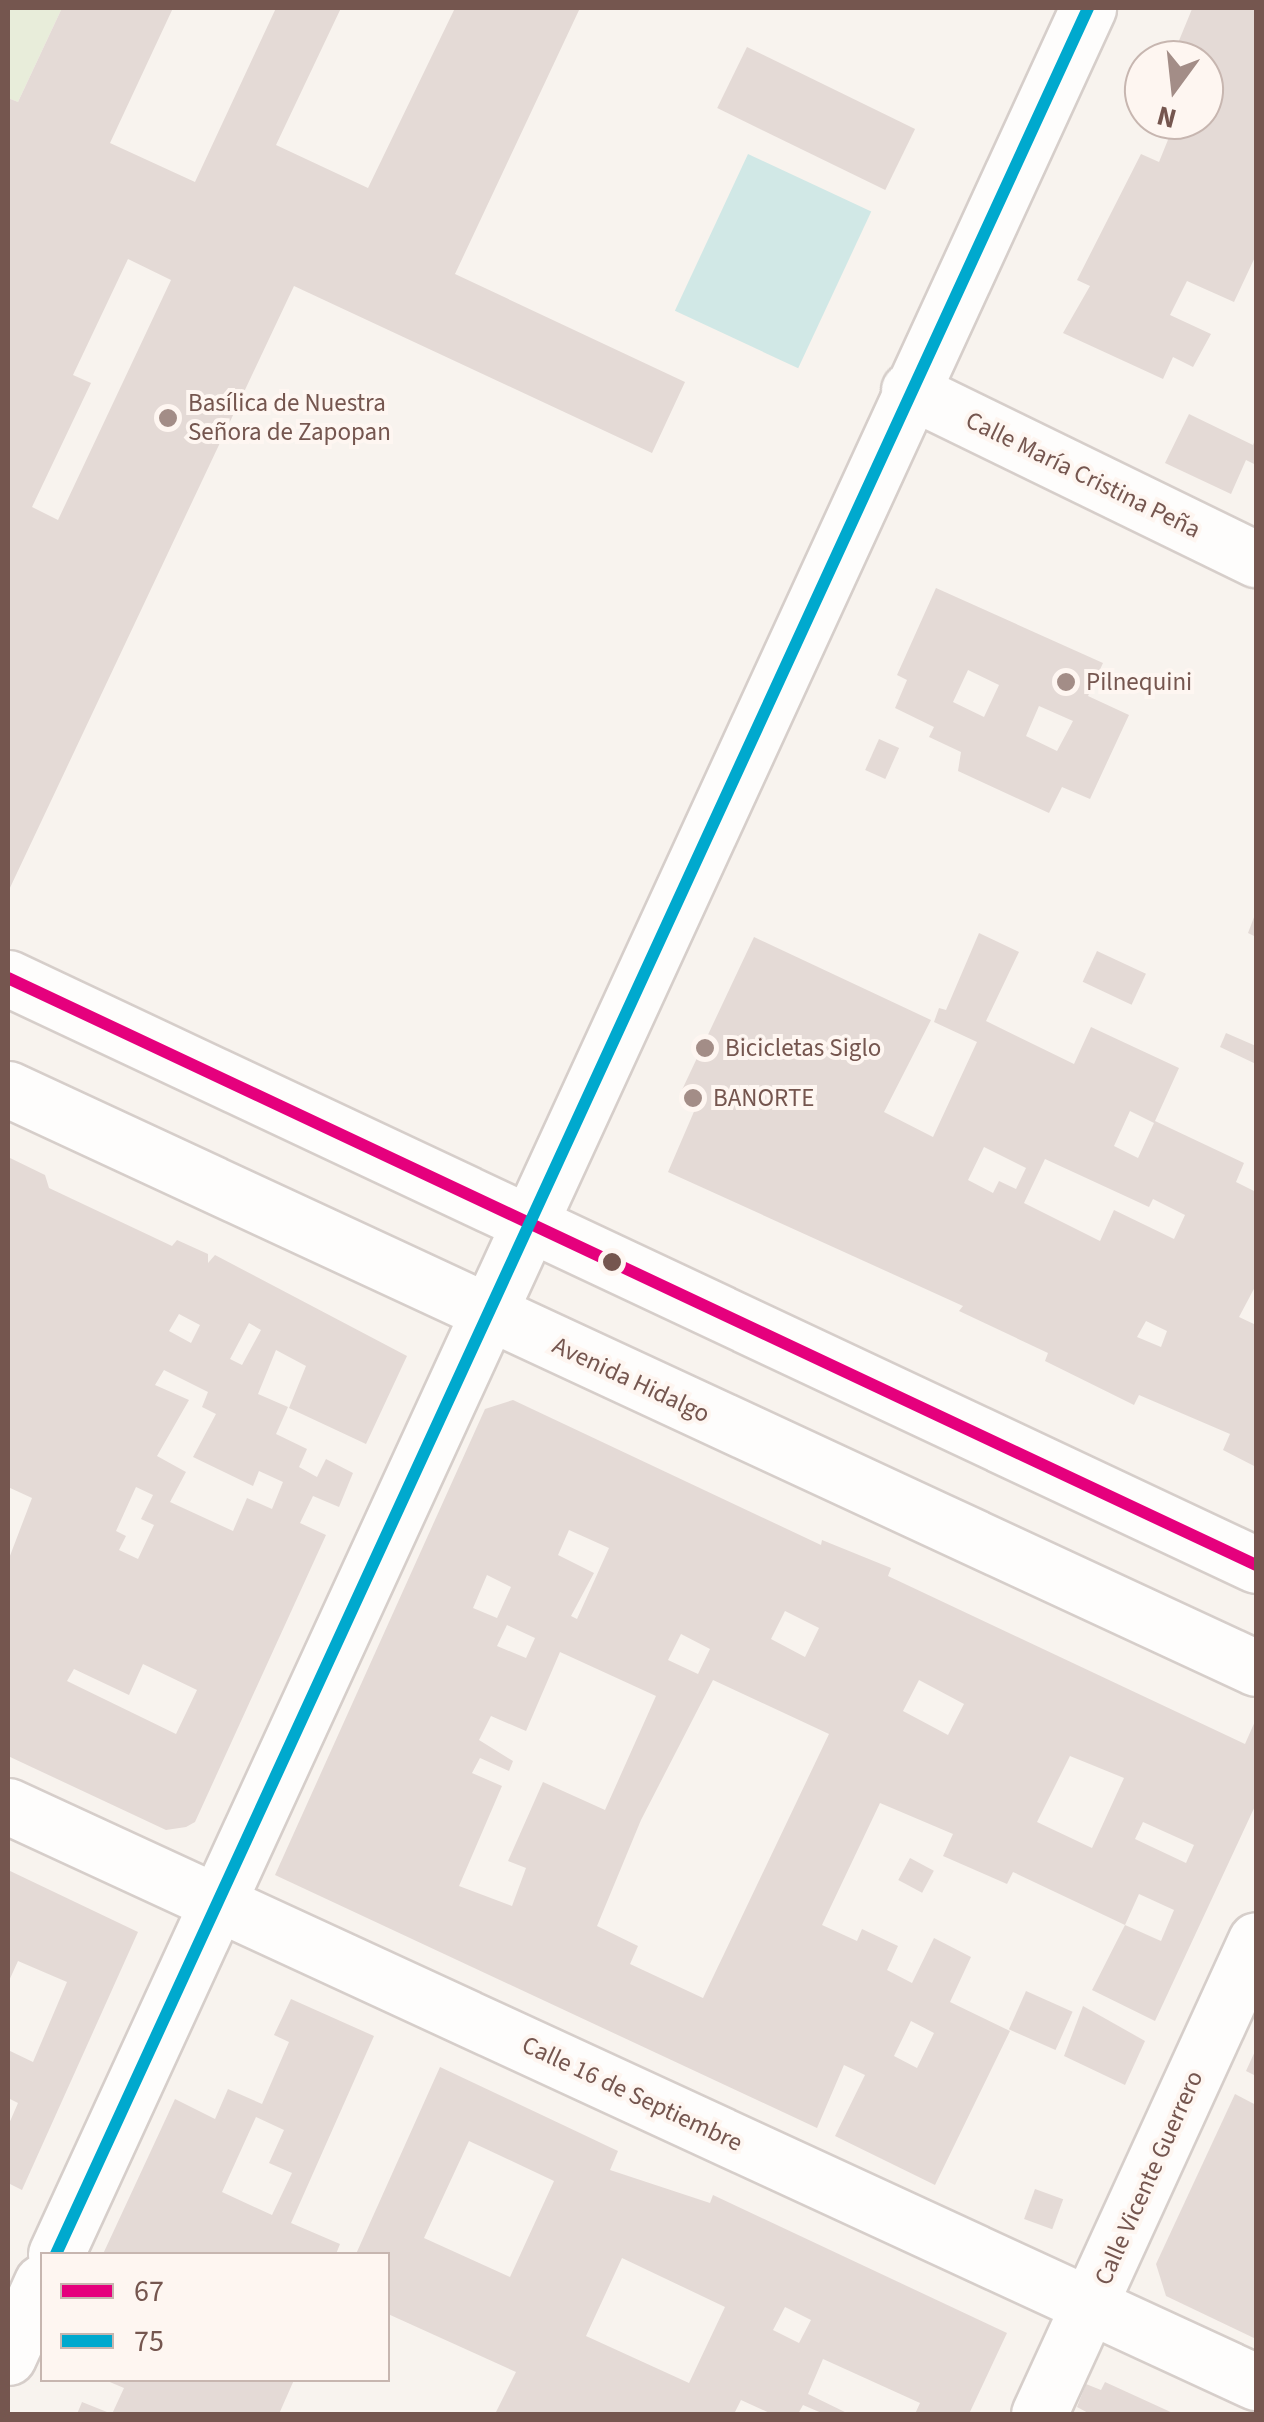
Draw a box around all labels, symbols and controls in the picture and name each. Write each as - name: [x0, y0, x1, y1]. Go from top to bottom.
- north arrow: [1124, 40, 1224, 140]
- text: N: [1153, 95, 1181, 139]
- place label: Basílica de Nuestra Señora de Zapopan: [188, 389, 391, 448]
- street label: Calle María Cristina Peña: [961, 405, 1205, 545]
- marker: Basílica de Nuestra Señora de Zapopan: [157, 407, 179, 429]
- place label: Pilnequini: [1086, 667, 1192, 697]
- marker: Pilnequini: [1055, 671, 1077, 693]
- place label: Bicicletas Siglo: [725, 1033, 881, 1063]
- marker: Bicicletas Siglo: [694, 1037, 716, 1059]
- place label: BANORTE: [713, 1083, 815, 1113]
- marker: BANORTE: [682, 1087, 704, 1109]
- unlabelled marker: [602, 1252, 622, 1272]
- street label: Avenida Hidalgo: [548, 1331, 714, 1429]
- street label: Calle 16 de Septiembre: [517, 2030, 747, 2158]
- street label: Calle Vicente Guerrero: [1088, 2066, 1210, 2290]
- legend: [40, 2252, 390, 2382]
- text: 67: [134, 2270, 164, 2313]
- text: 75: [134, 2320, 164, 2363]

